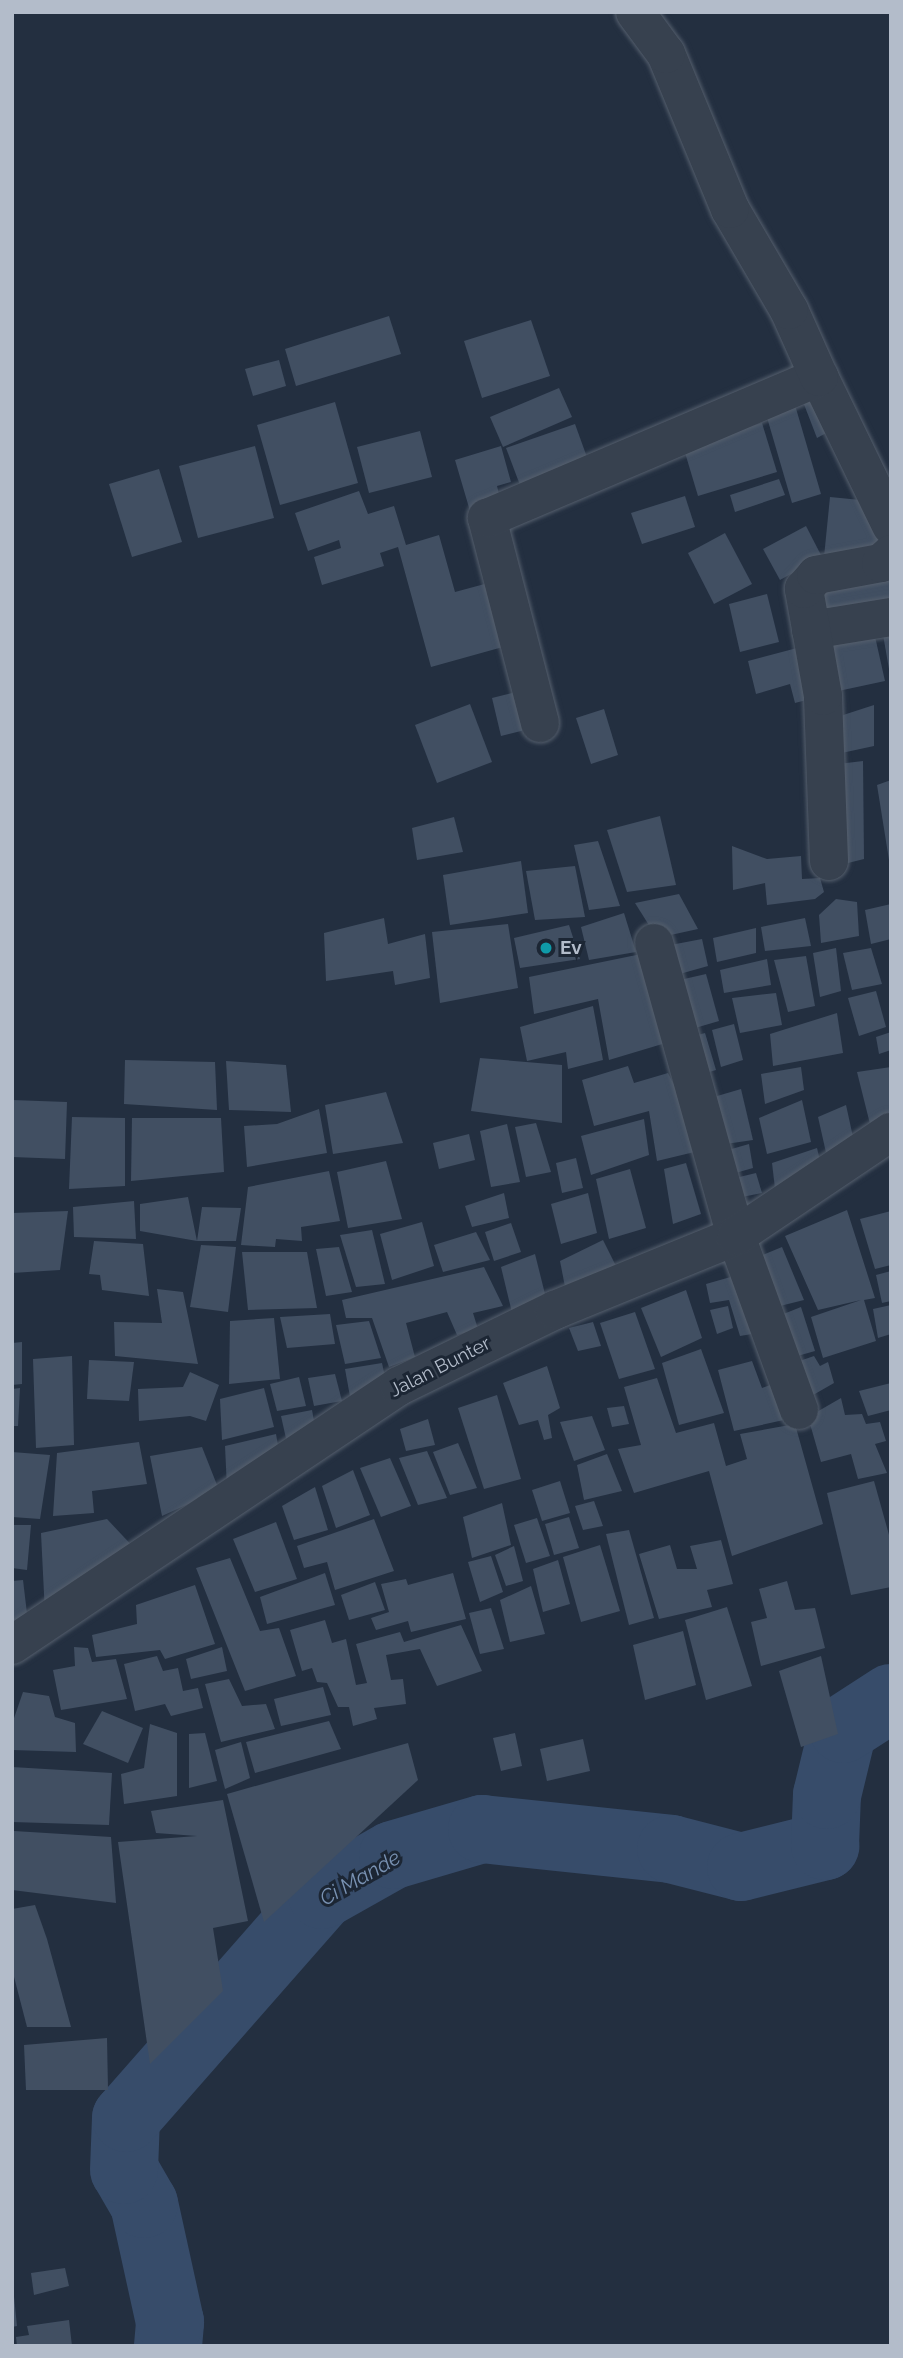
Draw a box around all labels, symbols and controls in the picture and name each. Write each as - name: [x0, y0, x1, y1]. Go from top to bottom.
- place label: Ev: [560, 937, 582, 959]
- marker: Ev: [538, 940, 554, 956]
- street label: Jalan Bunter: [386, 1332, 494, 1402]
- water label: Ci Mande: [315, 1845, 405, 1911]

